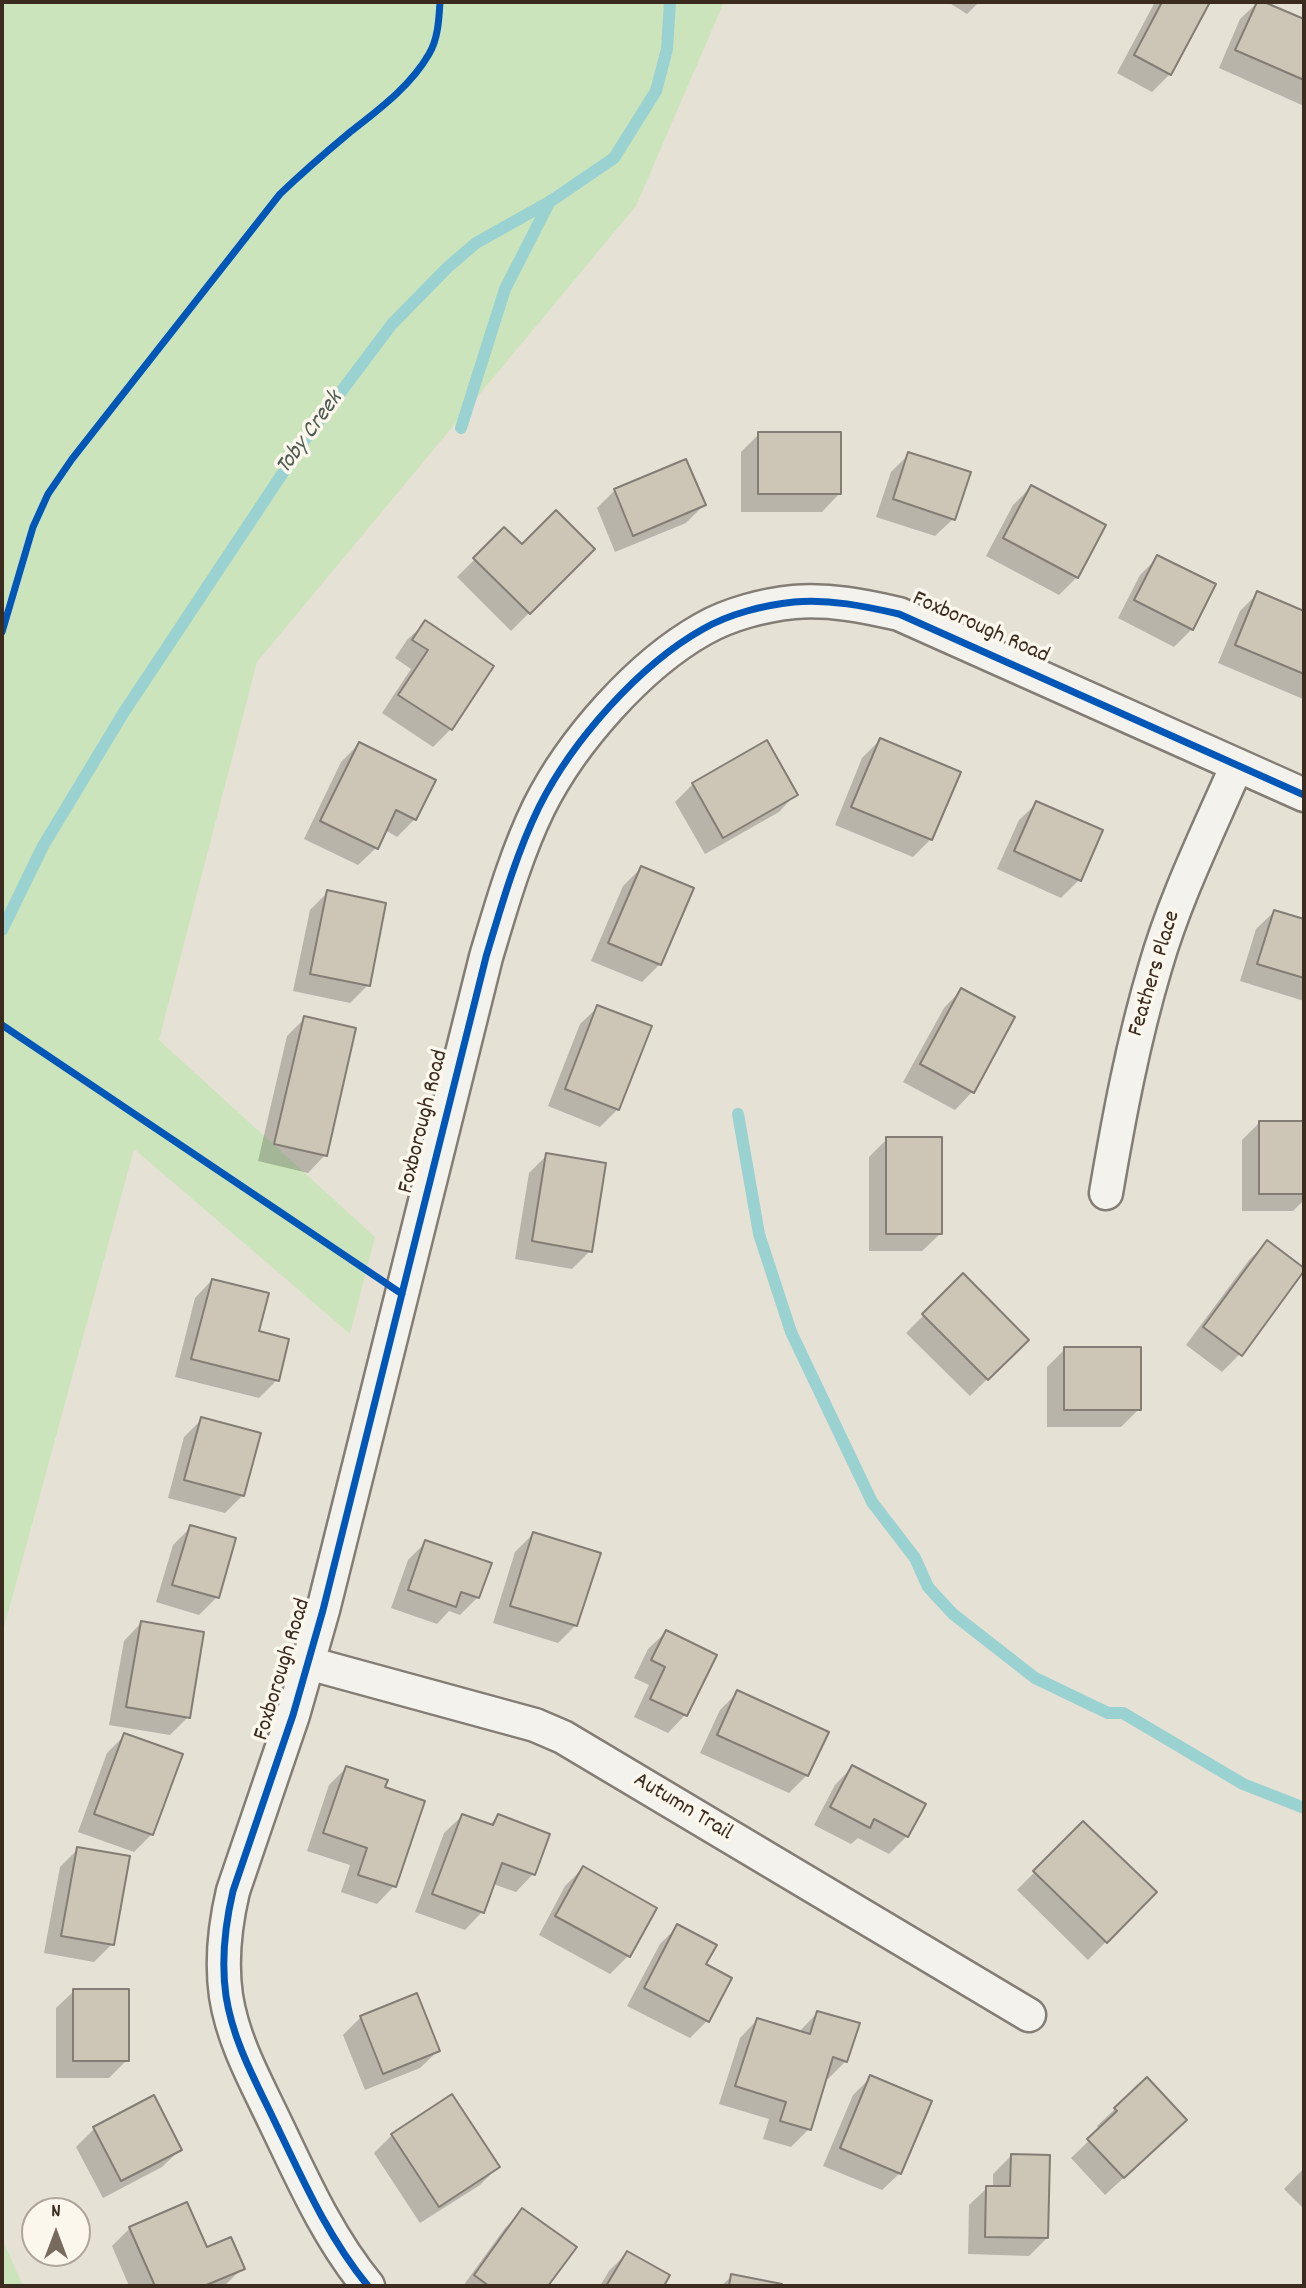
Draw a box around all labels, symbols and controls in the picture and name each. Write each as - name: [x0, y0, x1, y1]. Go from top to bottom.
- water label: Toby Creek: [271, 387, 351, 481]
- street label: Foxborough Road: [907, 587, 1053, 671]
- street label: Feathers Place: [1124, 908, 1188, 1040]
- street label: Foxborough Road: [394, 1047, 456, 1197]
- street label: Foxborough Road: [249, 1596, 319, 1744]
- street label: Autumn Trail: [627, 1768, 737, 1848]
- north arrow: [21, 2197, 91, 2267]
- text: N: [51, 2199, 61, 2226]

